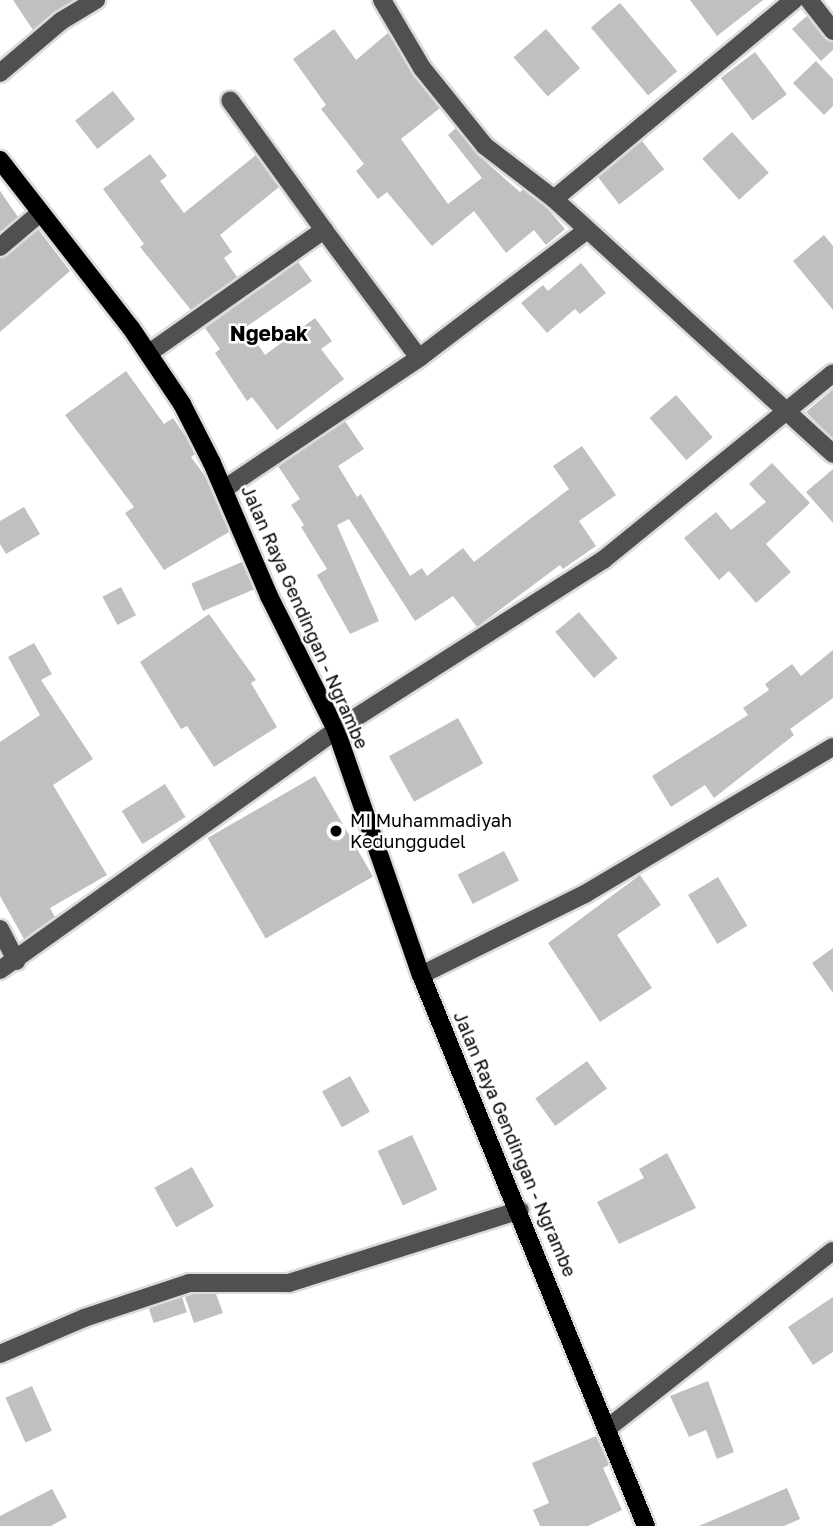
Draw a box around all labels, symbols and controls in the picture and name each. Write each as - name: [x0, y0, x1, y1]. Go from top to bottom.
- district label: Ngebak: [230, 320, 308, 346]
- street label: Jalan Raya Gendingan - Ngrambe: [237, 482, 373, 752]
- place label: MI Muhammadiyah Kedunggudel: [350, 810, 512, 852]
- marker: MI Muhammadiyah Kedunggudel: [328, 823, 344, 839]
- street label: Jalan Raya Gendingan - Ngrambe: [449, 1008, 581, 1280]

